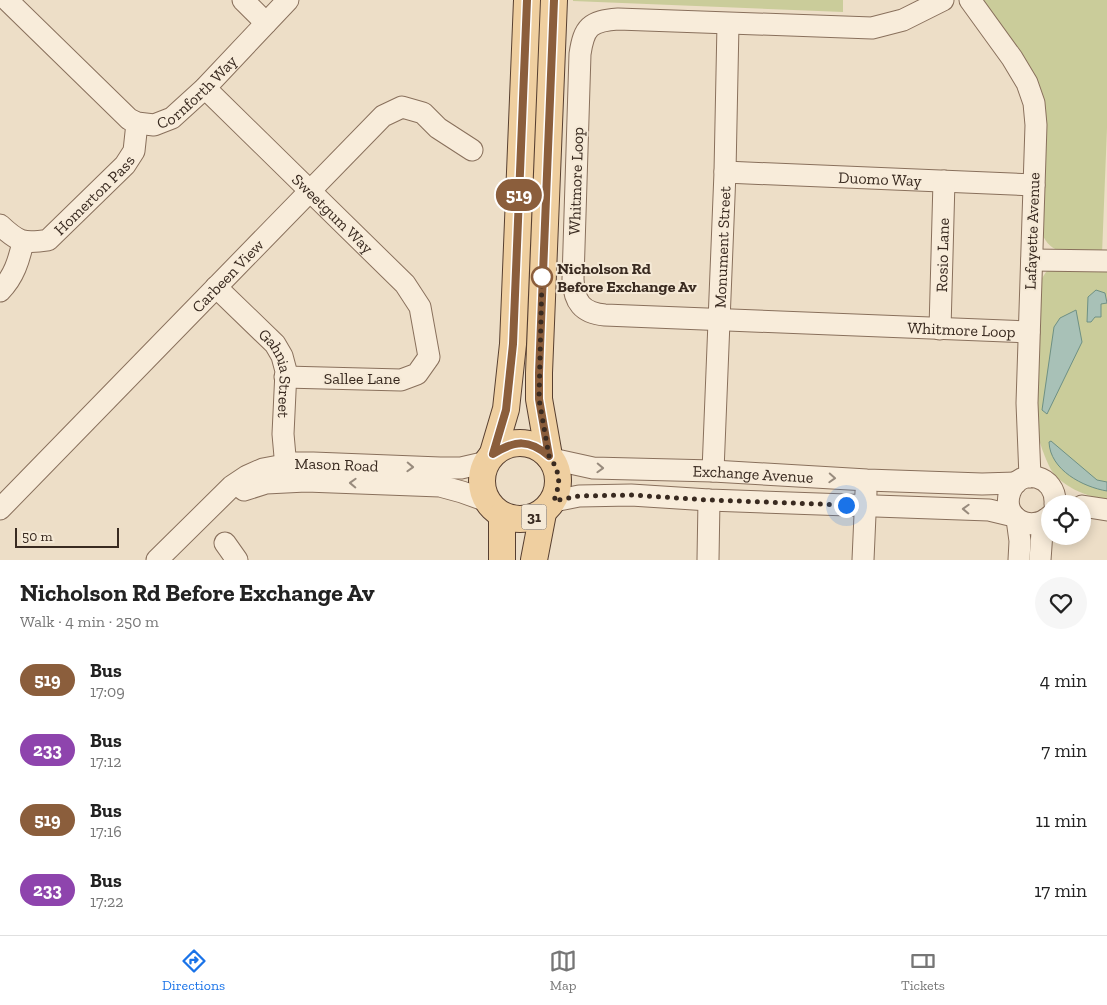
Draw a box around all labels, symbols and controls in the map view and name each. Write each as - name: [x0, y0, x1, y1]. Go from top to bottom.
- street label: Cornforth Way: [154, 51, 241, 133]
- street label: Whitmore Loop: [565, 126, 587, 235]
- street label: Homerton Pass: [50, 151, 138, 239]
- street label: Duomo Way: [838, 167, 923, 190]
- street label: Sweetgum Way: [288, 169, 378, 258]
- street label: Lafayette Avenue: [1020, 172, 1044, 290]
- line badge: 519: [490, 179, 548, 211]
- text: 519: [506, 184, 532, 206]
- street label: Monument Street: [710, 186, 734, 309]
- street label: Rosio Lane: [931, 218, 953, 292]
- street label: Carbeen View: [188, 234, 268, 316]
- place label: Nicholson Rd Before Exchange Av: [557, 259, 697, 296]
- marker: Nicholson Rd Before Exchange Av: [531, 266, 553, 288]
- street label: Whitmore Loop: [907, 318, 1016, 341]
- street label: Gahnia Street: [255, 324, 296, 419]
- street label: Sallee Lane: [324, 369, 400, 388]
- street label: Mason Road: [295, 454, 379, 475]
- street label: Exchange Avenue: [692, 461, 814, 486]
- one-way arrow: [407, 462, 415, 472]
- one-way arrow: [596, 463, 604, 473]
- one-way arrow: [828, 472, 836, 483]
- one-way arrow: [349, 477, 357, 488]
- your location: [834, 493, 859, 518]
- map controls: [1041, 495, 1091, 545]
- button: locate: [1041, 495, 1091, 545]
- road number: 31: [522, 504, 546, 530]
- one-way arrow: [962, 504, 970, 514]
- scale bar: [15, 525, 119, 548]
- text: 50 m: [22, 528, 53, 545]
- button: heart: [1035, 577, 1087, 629]
- text: Nicholson Rd Before Exchange Av: [20, 578, 375, 607]
- text: Walk · 4 min · 250 m: [20, 612, 159, 631]
- text: Bus: [90, 659, 122, 682]
- text: 519: [34, 669, 61, 691]
- text: 4 min: [1040, 669, 1087, 692]
- text: 17:09: [90, 682, 125, 701]
- text: Bus: [90, 729, 122, 752]
- text: 233: [33, 739, 62, 761]
- text: 7 min: [1041, 739, 1087, 762]
- text: 17:12: [90, 752, 121, 771]
- text: Bus: [90, 799, 122, 822]
- text: 519: [34, 809, 61, 831]
- text: 11 min: [1035, 809, 1087, 832]
- text: 17:16: [90, 822, 122, 841]
- text: Bus: [90, 869, 122, 892]
- text: 233: [33, 879, 62, 901]
- text: 17 min: [1034, 879, 1087, 902]
- text: 17:22: [90, 892, 124, 911]
- tab: Directions: [162, 947, 225, 994]
- tab: Map: [549, 947, 577, 994]
- tab: Tickets: [901, 947, 945, 994]

